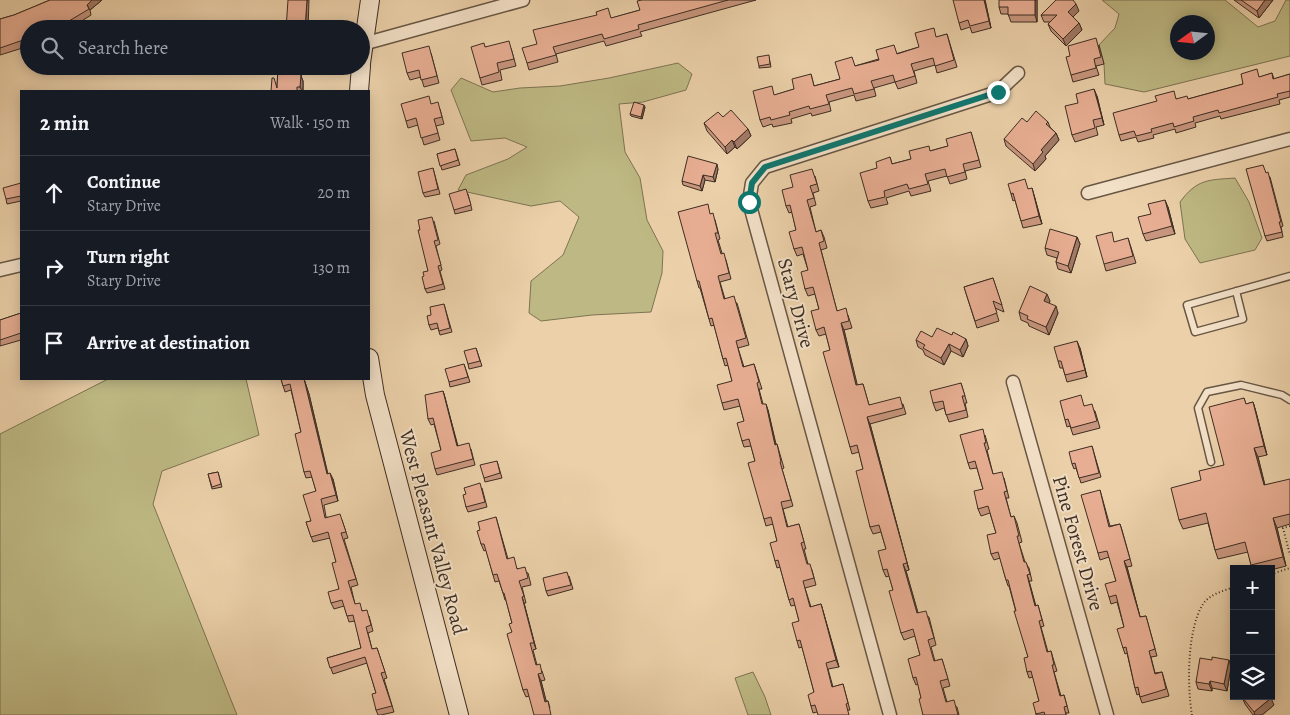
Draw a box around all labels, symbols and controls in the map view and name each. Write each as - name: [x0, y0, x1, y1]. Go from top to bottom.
- north arrow: [1170, 15, 1215, 60]
- search box: [20, 20, 370, 75]
- icon: search: [38, 34, 66, 62]
- text: Search here: [78, 35, 168, 61]
- route end: [987, 81, 1010, 104]
- text: 2 min: [40, 109, 89, 137]
- text: Walk · 150 m: [270, 112, 350, 134]
- text: Continue: [87, 169, 161, 195]
- icon: ahead: [40, 179, 68, 207]
- text: 20 m: [317, 182, 350, 204]
- route start: [738, 191, 761, 214]
- text: Stary Drive: [87, 195, 161, 217]
- text: Turn right: [87, 244, 169, 270]
- icon: right: [40, 254, 68, 282]
- street label: Stary Drive: [771, 255, 821, 351]
- text: 130 m: [313, 257, 350, 279]
- text: Stary Drive: [87, 270, 161, 292]
- icon: arrive: [40, 329, 68, 357]
- text: Arrive at destination: [87, 330, 250, 356]
- street label: West Pleasant Valley Road: [392, 426, 473, 638]
- street label: Pine Forest Drive: [1046, 472, 1110, 614]
- map controls: [1230, 565, 1275, 700]
- button: +: [1230, 565, 1275, 610]
- button: −: [1230, 610, 1275, 655]
- button: layers: [1230, 655, 1275, 700]

